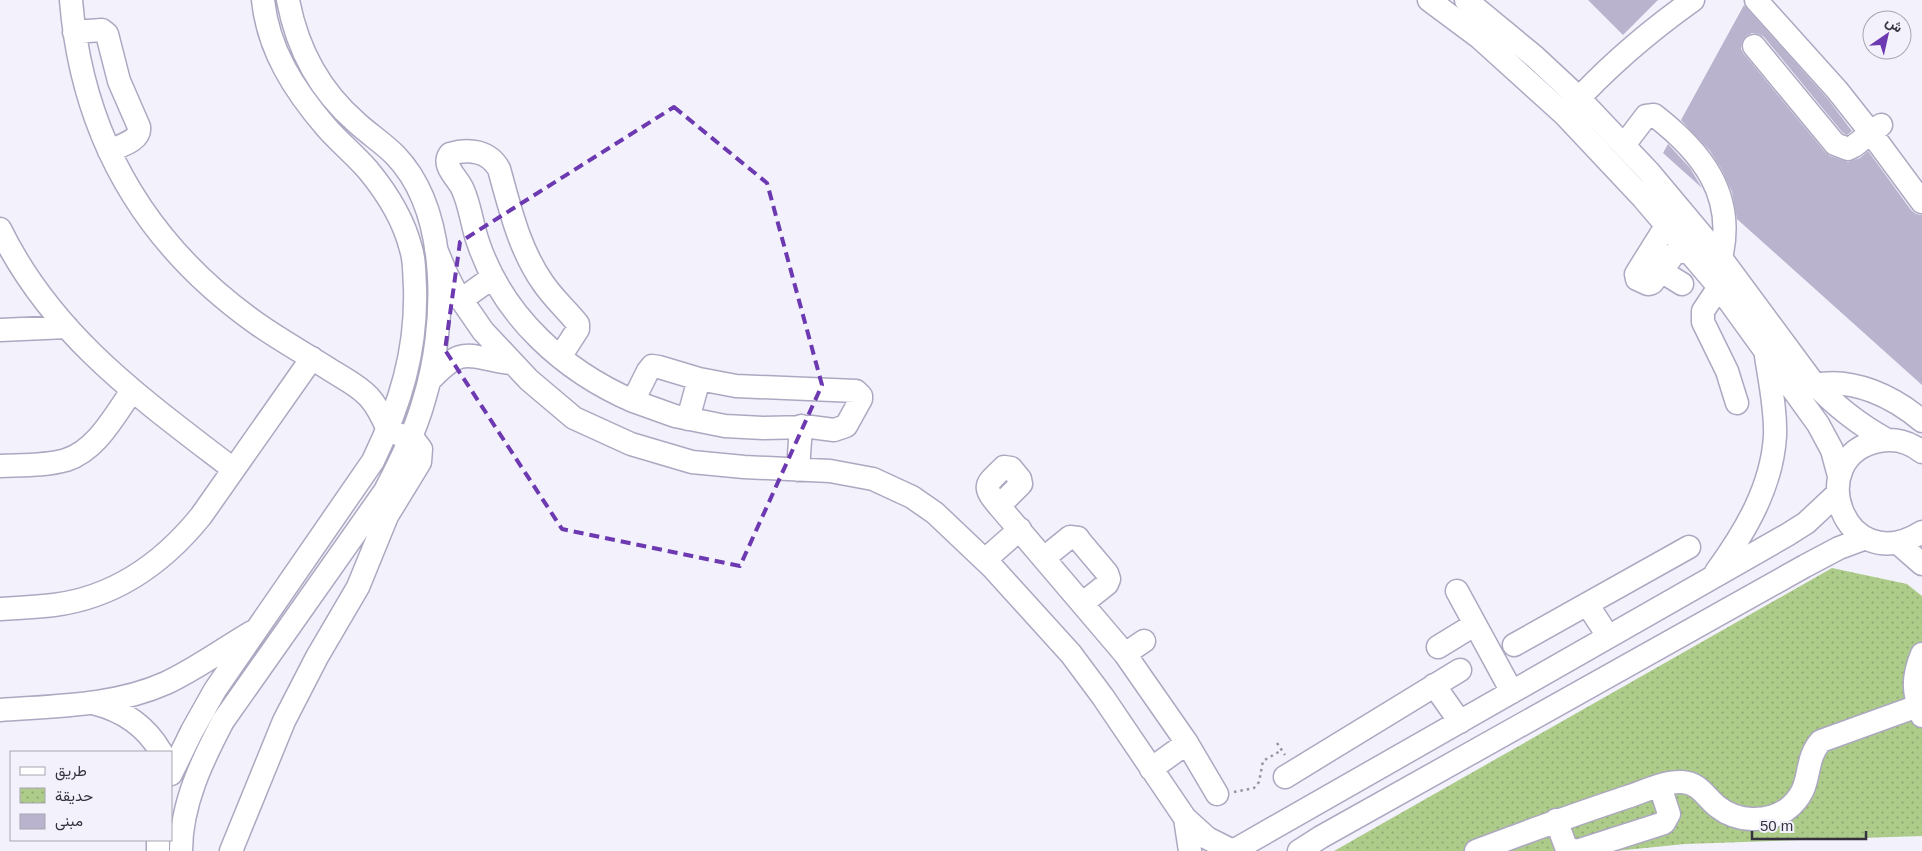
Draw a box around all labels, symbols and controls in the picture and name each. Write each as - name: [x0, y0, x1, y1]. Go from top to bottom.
- north arrow: [1862, 10, 1912, 60]
- text: ش: [1882, 13, 1906, 36]
- legend: [10, 751, 172, 841]
- text: طريق: [55, 762, 87, 781]
- text: حديقة: [55, 787, 93, 805]
- scale bar: [1752, 808, 1866, 840]
- text: مبنى: [55, 812, 83, 831]
- text: 50 m: [1760, 817, 1793, 834]

